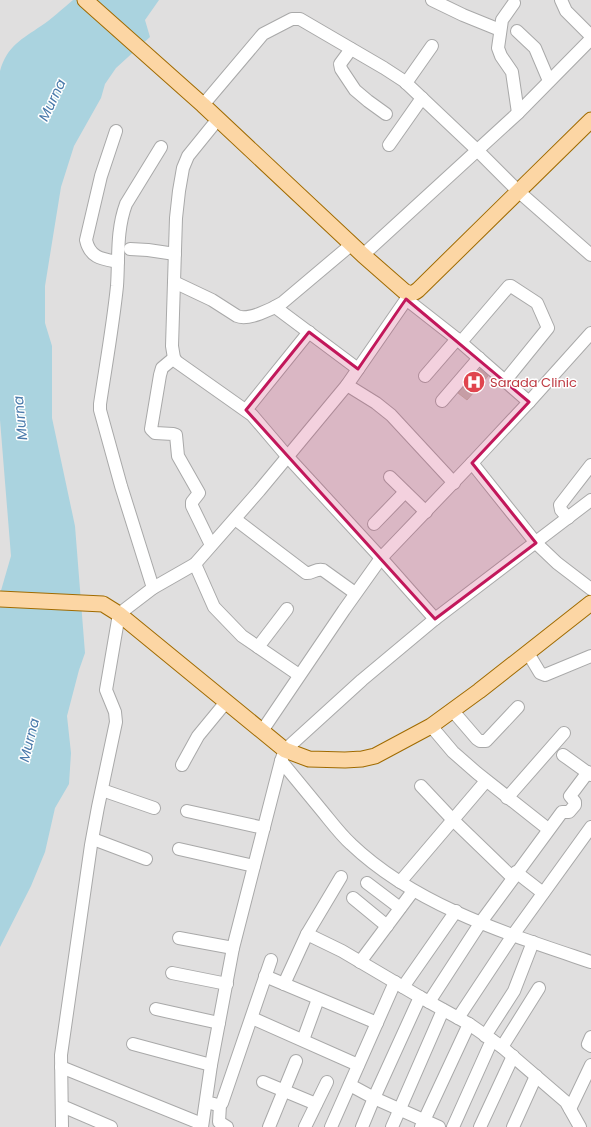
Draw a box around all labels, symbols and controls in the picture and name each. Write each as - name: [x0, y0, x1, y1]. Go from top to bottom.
- water label: Murna: [33, 75, 71, 124]
- hospital icon: Sarada Clinic: [461, 369, 487, 395]
- place label: Sarada Clinic: [490, 373, 577, 392]
- water label: Murna: [8, 394, 32, 441]
- water label: Murna: [14, 715, 44, 764]

